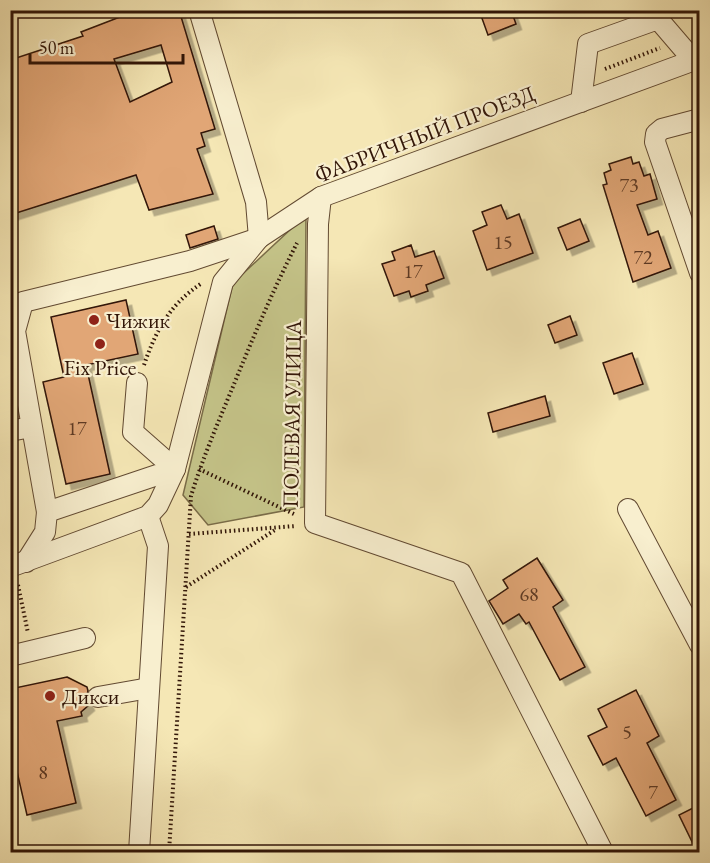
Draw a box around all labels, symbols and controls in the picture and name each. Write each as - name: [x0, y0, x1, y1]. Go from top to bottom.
- scale bar: [30, 27, 183, 65]
- text: 50 m: [39, 36, 74, 59]
- street label: ФАБРИЧНЫЙ ПРОЕЗД: [311, 79, 539, 189]
- house number: 73: [619, 172, 639, 198]
- house number: 15: [493, 229, 513, 255]
- house number: 72: [633, 244, 653, 270]
- house number: 17: [403, 258, 423, 284]
- place label: Чижик: [106, 306, 171, 335]
- marker: Чижик: [87, 313, 101, 327]
- street label: ПОЛЕВАЯ УЛИЦА: [276, 319, 308, 508]
- marker: Fix Price: [93, 337, 107, 351]
- place label: Fix Price: [64, 353, 137, 382]
- house number: 17: [67, 415, 87, 441]
- house number: 68: [519, 581, 539, 607]
- place label: Дикси: [62, 682, 120, 711]
- marker: Дикси: [43, 689, 57, 703]
- house number: 5: [622, 719, 632, 745]
- house number: 8: [38, 759, 48, 785]
- house number: 7: [648, 779, 658, 805]

